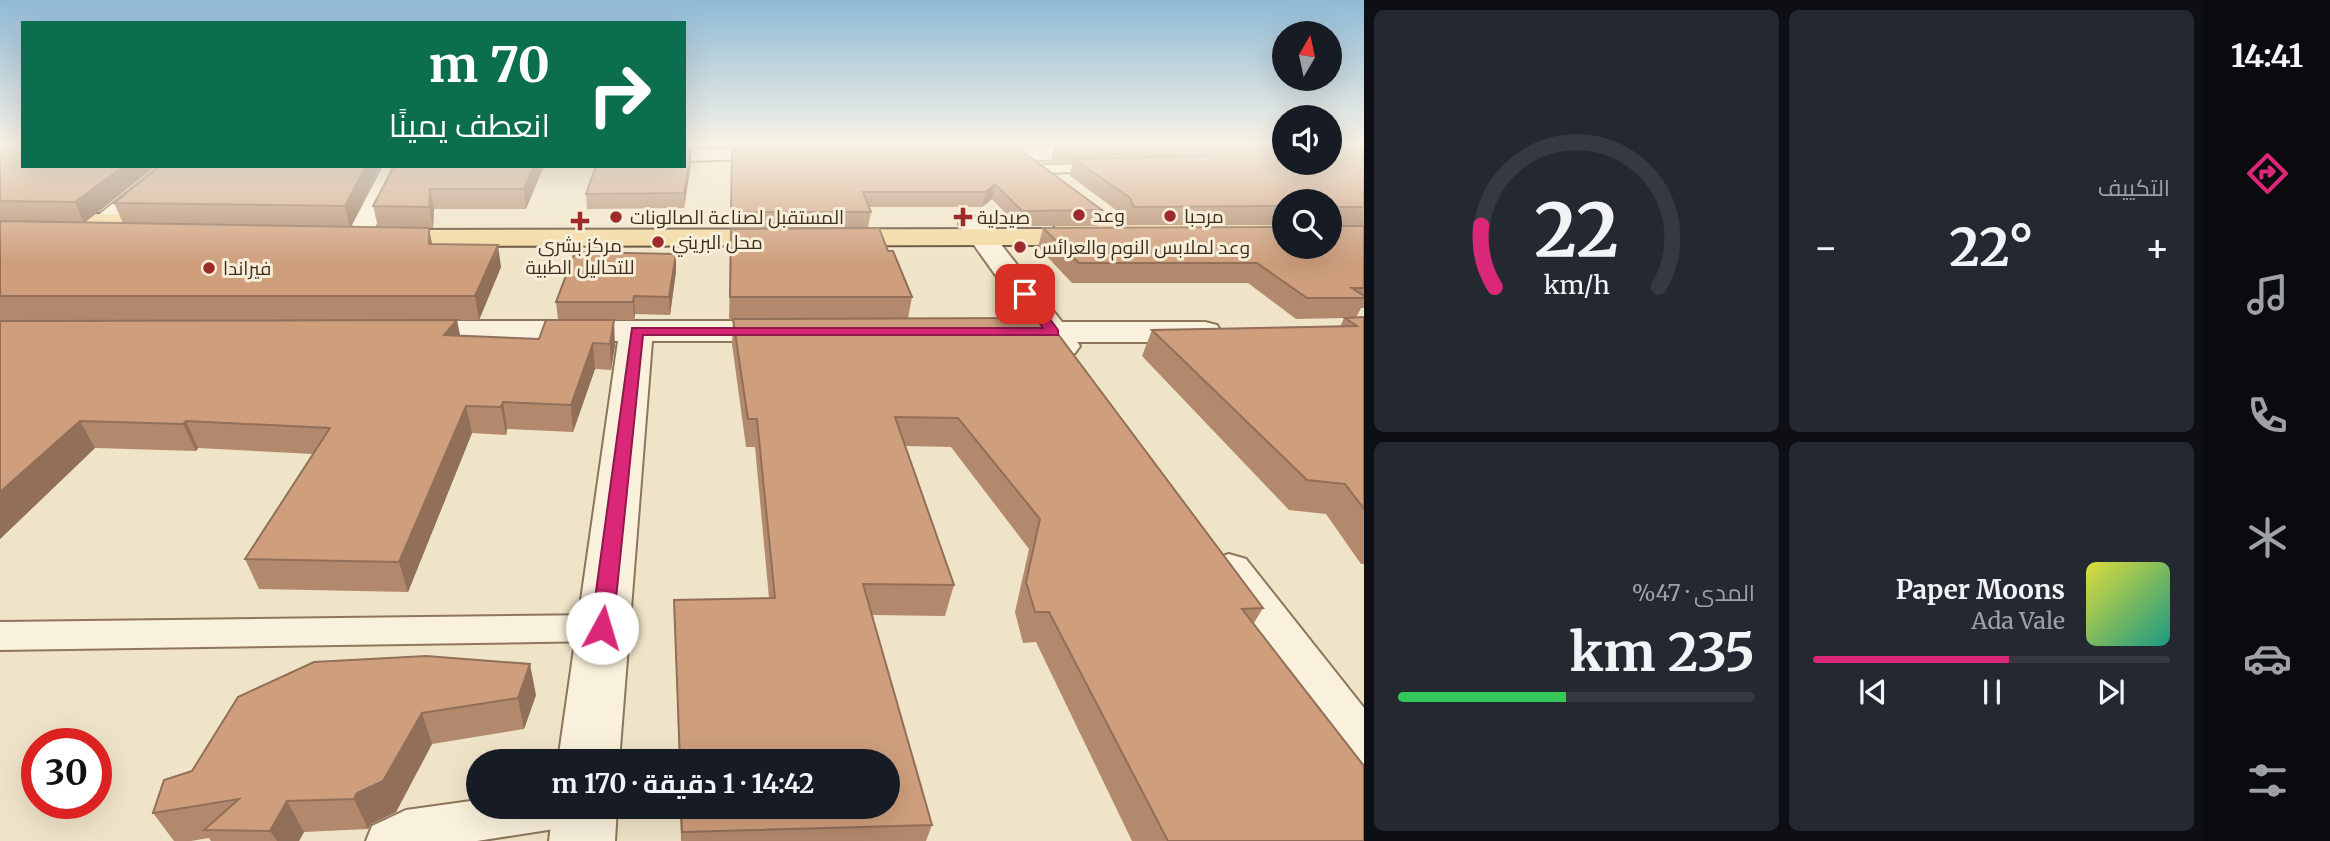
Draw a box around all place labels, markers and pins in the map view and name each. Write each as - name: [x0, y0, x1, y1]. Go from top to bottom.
- place label: وعد: [1093, 203, 1125, 227]
- place label: مرحبا: [1184, 204, 1224, 228]
- place label: المستقبل لصناعة الصالونات: [630, 205, 844, 229]
- place label: صيدلية: [977, 205, 1030, 229]
- marker: وعد: [1071, 207, 1087, 223]
- marker: مرحبا: [1162, 208, 1178, 224]
- marker: المستقبل لصناعة الصالونات: [608, 209, 624, 225]
- marker: صيدلية: [955, 209, 971, 225]
- marker: مركز بشرى للتحاليل الطبية: [570, 211, 590, 231]
- place label: محل البريني: [672, 230, 763, 257]
- place label: مركز بشرى للتحاليل الطبية: [525, 233, 635, 279]
- marker: محل البريني: [650, 234, 666, 250]
- place label: وعد لملابس النوم والعرائس: [1034, 235, 1250, 261]
- marker: وعد لملابس النوم والعرائس: [1012, 239, 1028, 255]
- place label: فيراندا: [223, 256, 271, 280]
- marker: فيراندا: [201, 260, 217, 276]
- pin: [995, 264, 1055, 324]

